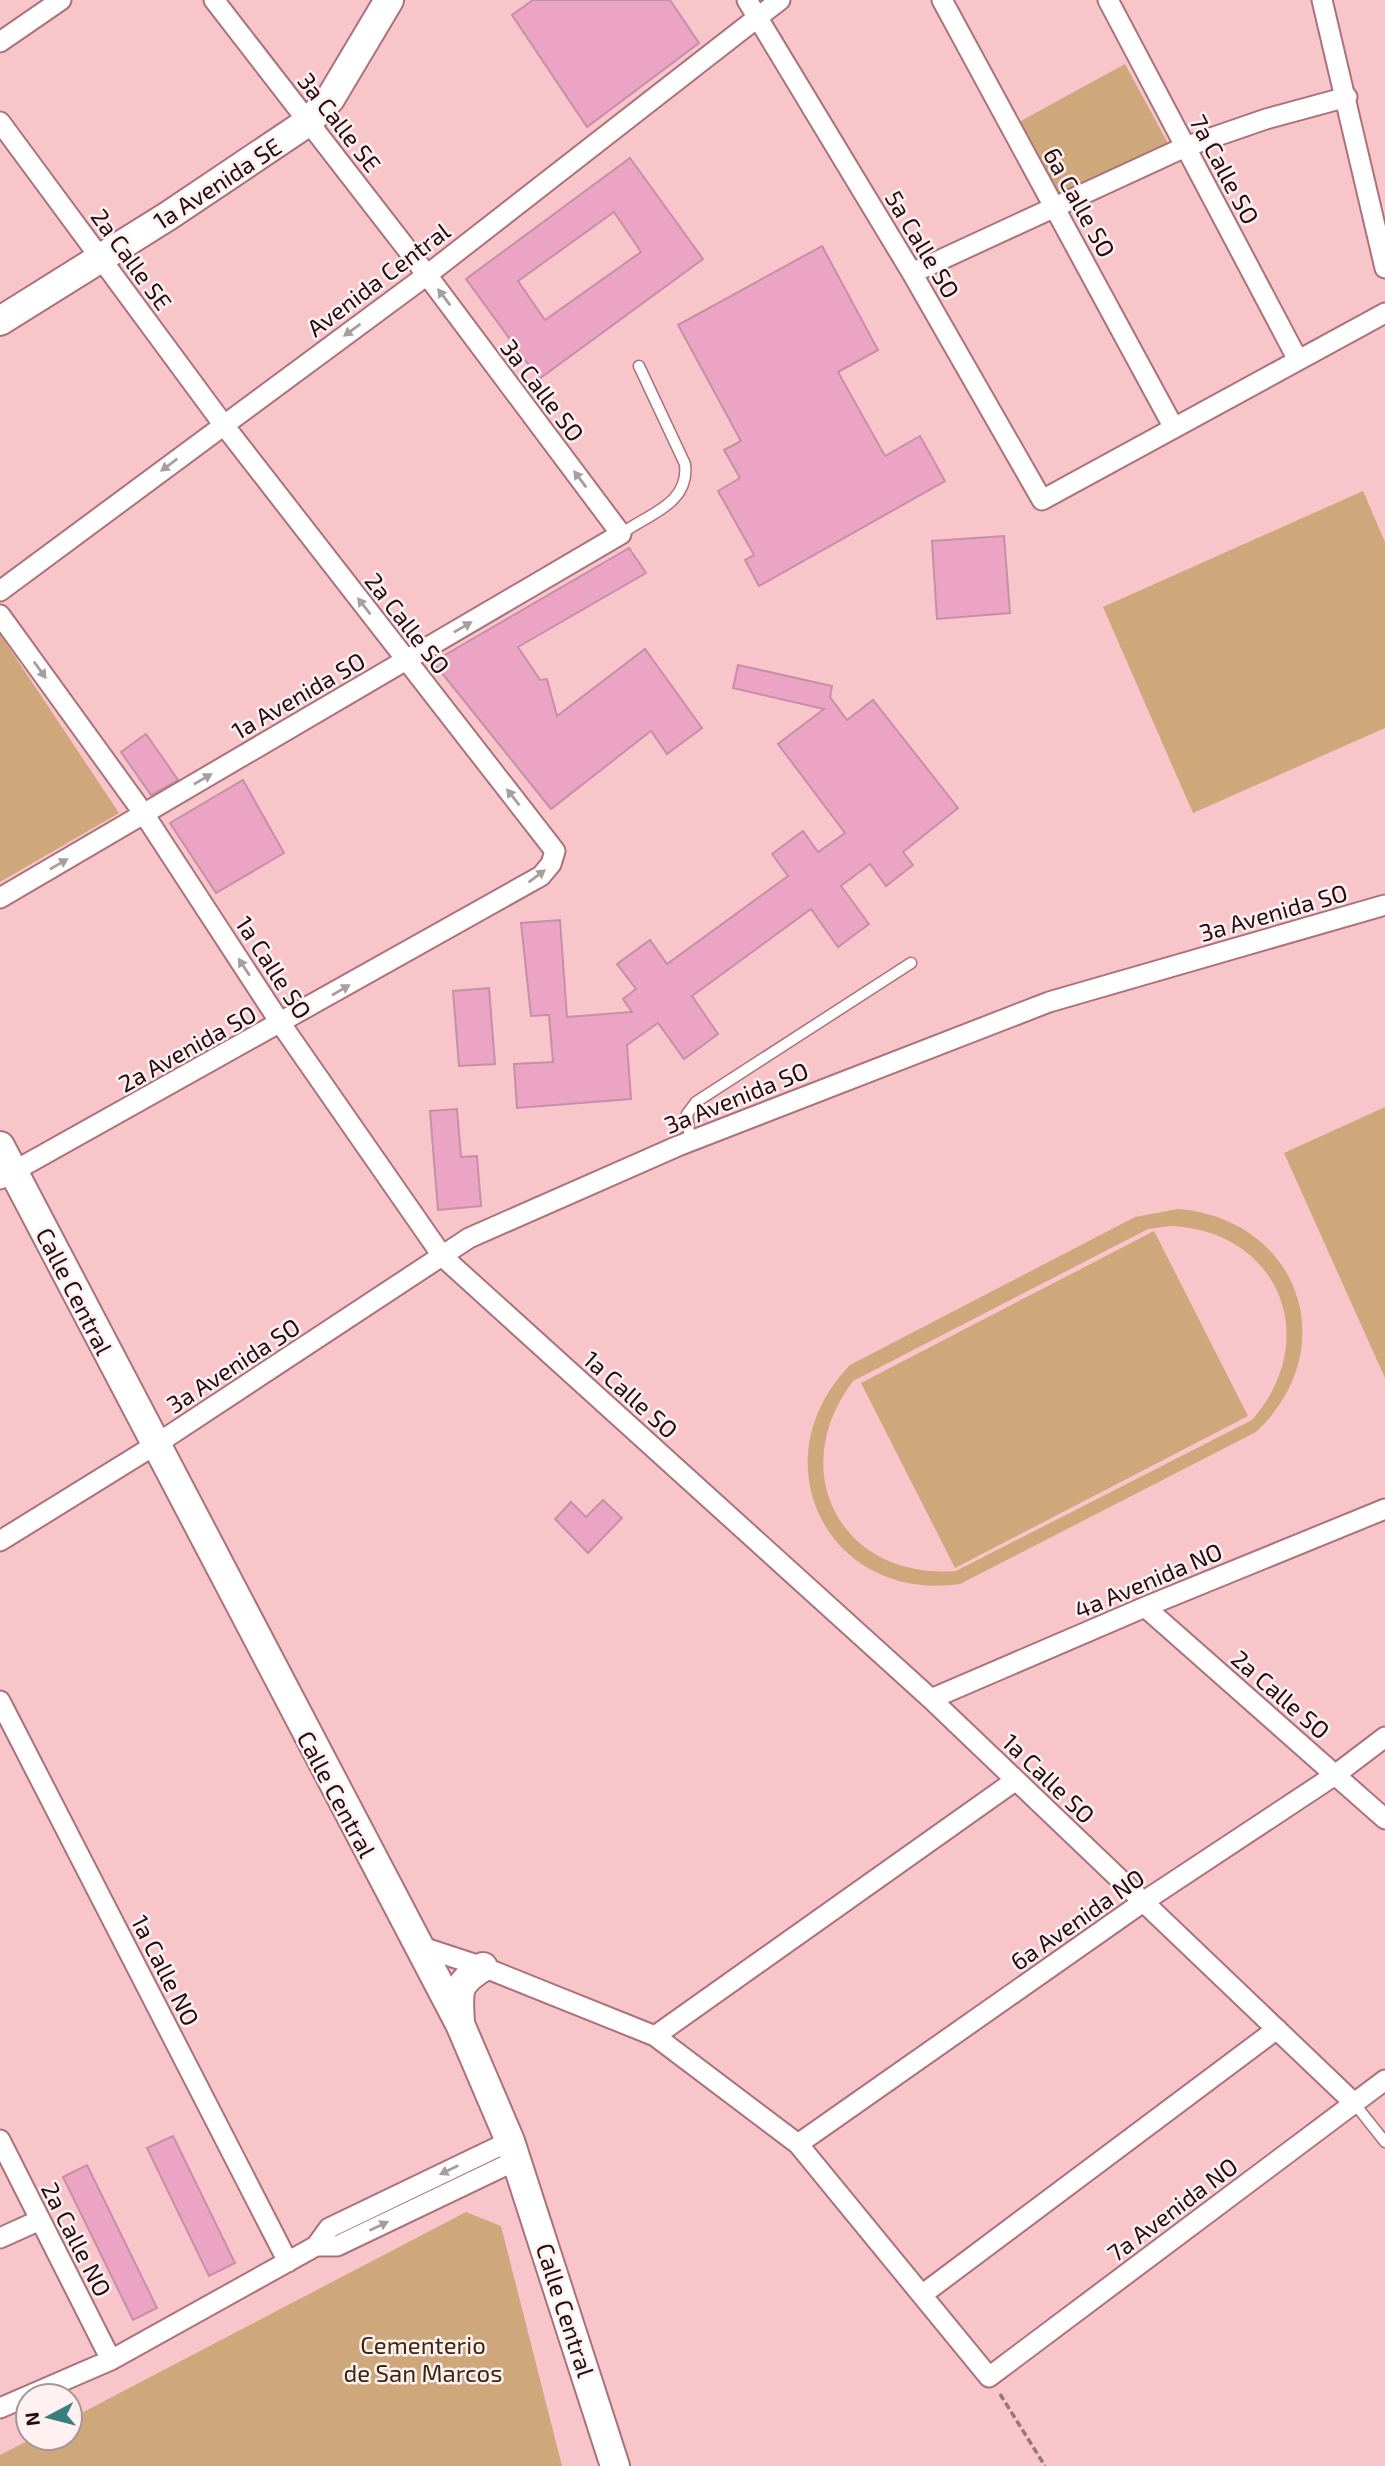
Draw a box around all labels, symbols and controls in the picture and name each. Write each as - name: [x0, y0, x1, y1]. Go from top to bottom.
- street label: 3a Calle SE: [292, 67, 388, 177]
- street label: 7a Calle SO: [1184, 109, 1266, 229]
- street label: 1a Avenida SE: [148, 131, 286, 235]
- street label: 6a Calle SO: [1038, 142, 1122, 262]
- street label: 5a Calle SO: [880, 185, 966, 303]
- street label: 2a Calle SE: [86, 203, 178, 315]
- street label: Avenida Central: [301, 216, 455, 342]
- one-way arrow: [437, 288, 451, 306]
- one-way arrow: [343, 322, 361, 336]
- street label: 3a Calle SO: [495, 333, 591, 447]
- one-way arrow: [160, 458, 178, 472]
- one-way arrow: [573, 470, 587, 488]
- street label: 2a Calle SO: [359, 566, 457, 680]
- one-way arrow: [357, 597, 371, 615]
- one-way arrow: [453, 620, 472, 633]
- street label: 1a Avenida SO: [226, 645, 370, 745]
- one-way arrow: [33, 661, 47, 679]
- one-way arrow: [193, 773, 213, 785]
- one-way arrow: [507, 788, 521, 806]
- one-way arrow: [49, 857, 68, 870]
- one-way arrow: [528, 869, 547, 883]
- street label: 3a Avenida SO: [1196, 877, 1350, 947]
- street label: 1a Calle SO: [230, 910, 318, 1024]
- one-way arrow: [238, 957, 251, 976]
- one-way arrow: [331, 984, 350, 996]
- street label: 2a Avenida SO: [113, 998, 261, 1098]
- street label: 3a Avenida SO: [660, 1055, 812, 1139]
- street label: Calle Central: [31, 1223, 119, 1359]
- street label: 3a Avenida SO: [161, 1311, 305, 1419]
- street label: 1a Calle SO: [578, 1344, 684, 1444]
- street label: 4a Avenida NO: [1070, 1536, 1226, 1624]
- street label: 2a Calle SO: [1226, 1643, 1336, 1745]
- street label: Calle Central: [292, 1726, 382, 1862]
- street label: 1a Calle SO: [997, 1727, 1101, 1829]
- street label: 6a Avenida NO: [1004, 1862, 1150, 1976]
- street label: 1a Calle NO: [126, 1910, 206, 2030]
- street label: 7a Avenida NO: [1101, 2151, 1243, 2267]
- one-way arrow: [439, 2165, 459, 2176]
- street label: 2a Calle NO: [36, 2177, 118, 2301]
- one-way arrow: [369, 2220, 390, 2231]
- street label: Calle Central: [531, 2239, 601, 2381]
- park label: Cementerio de San Marcos: [344, 2330, 502, 2387]
- north arrow: [14, 2382, 84, 2452]
- text: N: [19, 2411, 44, 2427]

